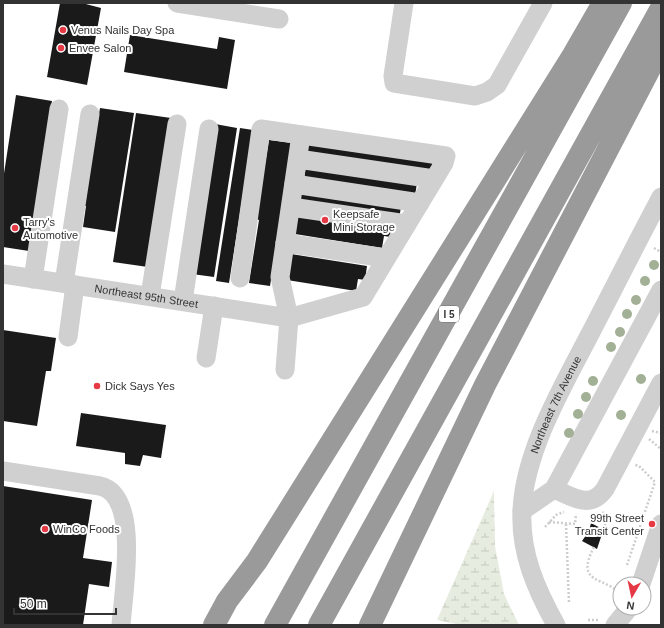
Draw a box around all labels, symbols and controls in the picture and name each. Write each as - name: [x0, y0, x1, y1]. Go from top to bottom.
- place label: Venus Nails Day Spa: [71, 24, 175, 36]
- marker: Venus Nails Day Spa: [58, 25, 68, 35]
- place label: Envee Salon: [69, 42, 131, 54]
- marker: Envee Salon: [56, 43, 66, 53]
- place label: Keepsafe Mini Storage: [333, 208, 395, 233]
- marker: Keepsafe Mini Storage: [320, 215, 330, 225]
- place label: Tarry's Automotive: [23, 216, 78, 241]
- marker: Tarry's Automotive: [10, 223, 20, 233]
- street label: Northeast 95th Street: [94, 282, 199, 310]
- road number: I 5: [439, 306, 459, 322]
- street label: Northeast 7th Avenue: [528, 354, 583, 455]
- place label: Dick Says Yes: [105, 380, 175, 392]
- marker: Dick Says Yes: [92, 381, 102, 391]
- place label: 99th Street Transit Center: [575, 512, 644, 537]
- marker: 99th Street Transit Center: [647, 519, 657, 529]
- place label: WinCo Foods: [53, 523, 120, 535]
- marker: WinCo Foods: [40, 524, 50, 534]
- north arrow: [612, 576, 652, 616]
- scale bar: [14, 590, 116, 616]
- text: 50 m: [20, 597, 47, 611]
- text: N: [626, 599, 635, 612]

